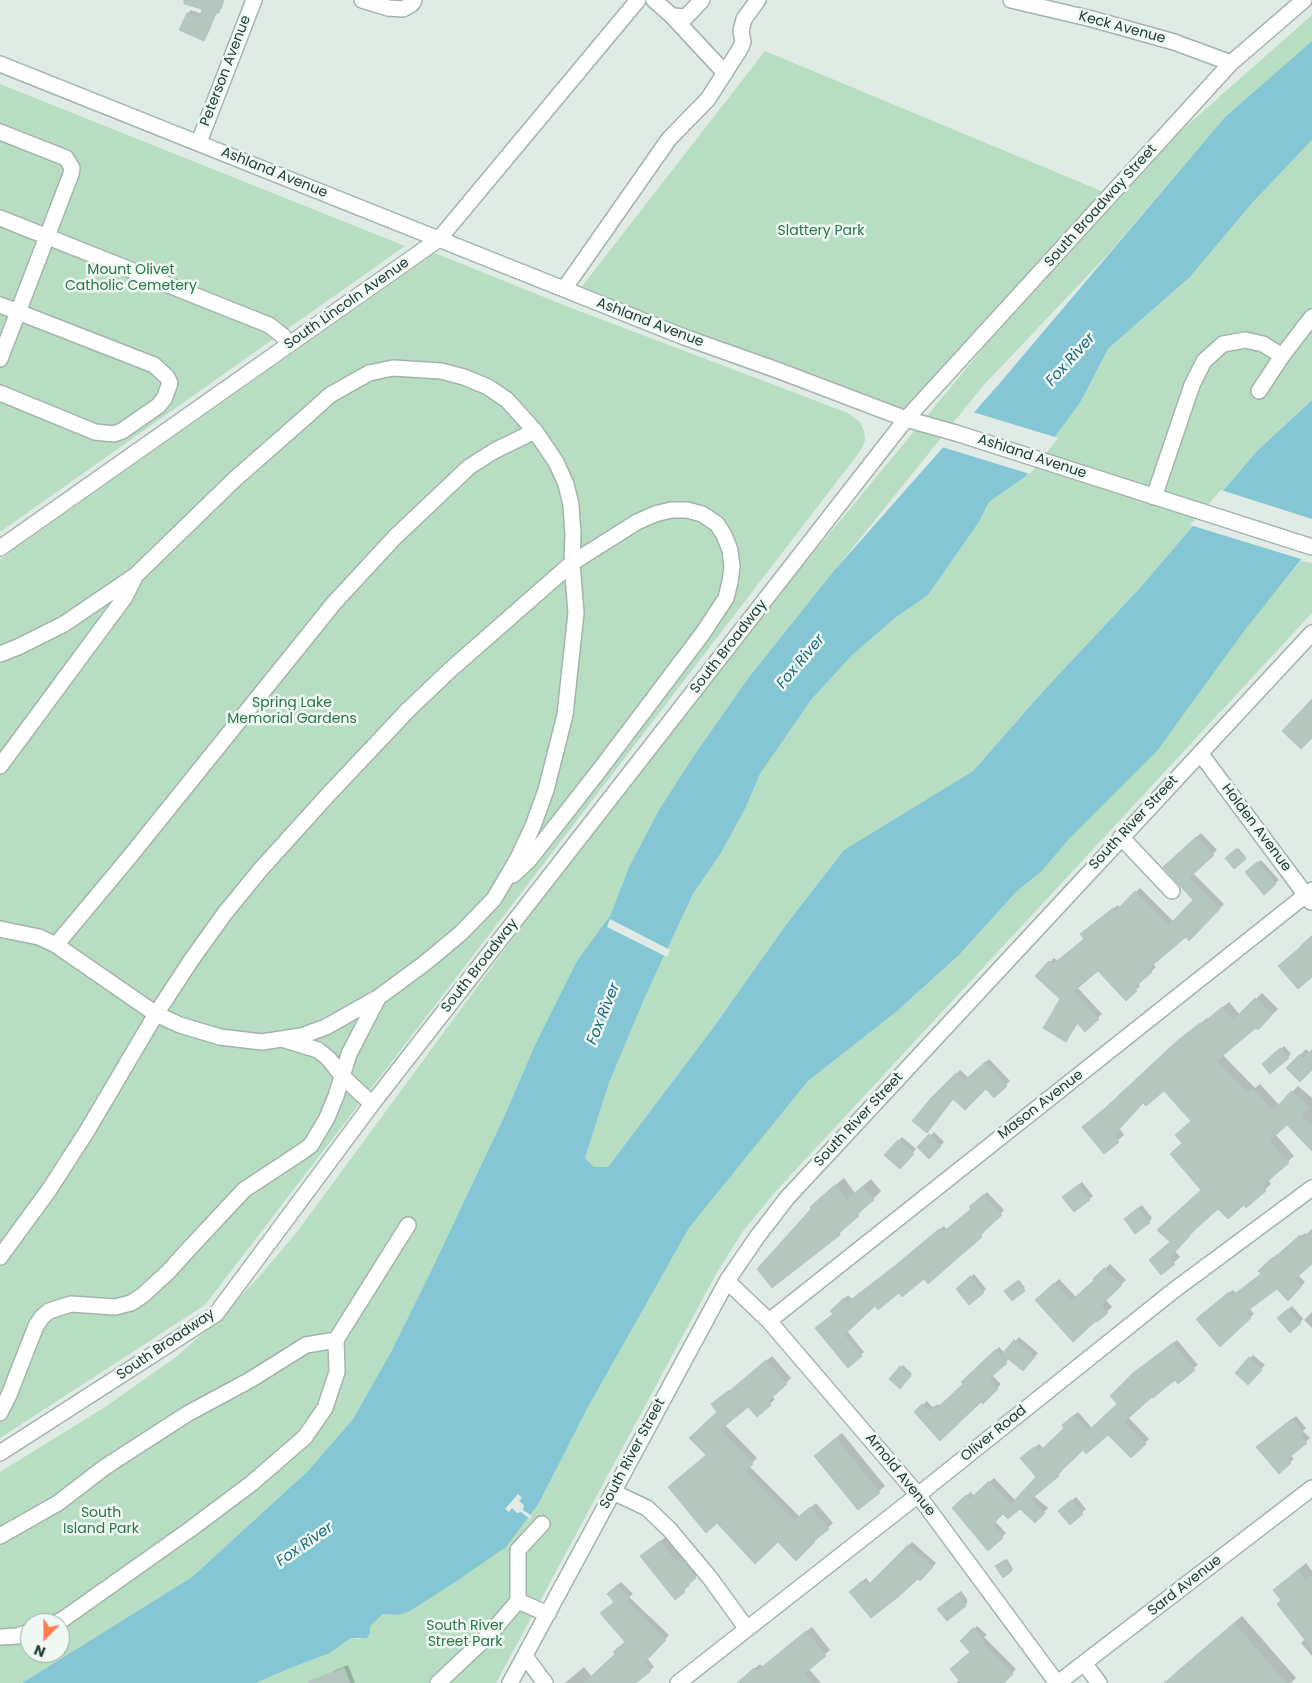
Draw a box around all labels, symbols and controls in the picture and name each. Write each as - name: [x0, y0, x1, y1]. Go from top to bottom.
- street label: Keck Avenue: [1077, 8, 1167, 48]
- street label: Peterson Avenue: [197, 13, 255, 129]
- street label: South Broadway Street: [1042, 141, 1160, 271]
- street label: Ashland Avenue: [218, 144, 330, 202]
- park label: Slattery Park: [778, 223, 864, 239]
- street label: South Lincoln Avenue: [281, 255, 413, 353]
- park label: Mount Olivet Catholic Cemetery: [65, 262, 197, 294]
- street label: Ashland Avenue: [594, 295, 706, 351]
- water label: Fox River: [1043, 330, 1099, 390]
- street label: Ashland Avenue: [976, 431, 1088, 483]
- street label: South Broadway: [687, 597, 771, 697]
- water label: Fox River: [773, 631, 829, 693]
- park label: Spring Lake Memorial Gardens: [227, 695, 357, 728]
- street label: South River Street: [1086, 773, 1182, 873]
- street label: Holden Avenue: [1218, 781, 1294, 875]
- street label: South Broadway: [438, 916, 522, 1016]
- water label: Fox River: [583, 981, 625, 1047]
- street label: Mason Avenue: [995, 1067, 1087, 1143]
- street label: South River Street: [811, 1070, 907, 1170]
- street label: South Broadway: [114, 1306, 218, 1384]
- street label: South River Street: [597, 1396, 669, 1512]
- street label: Oliver Road: [958, 1402, 1030, 1466]
- street label: Arnold Avenue: [861, 1430, 939, 1520]
- park label: South Island Park: [63, 1505, 139, 1538]
- water label: Fox River: [273, 1519, 337, 1571]
- street label: Sard Avenue: [1145, 1552, 1225, 1620]
- north arrow: [20, 1613, 70, 1663]
- park label: South River Street Park: [426, 1618, 504, 1650]
- text: N: [31, 1640, 48, 1662]

